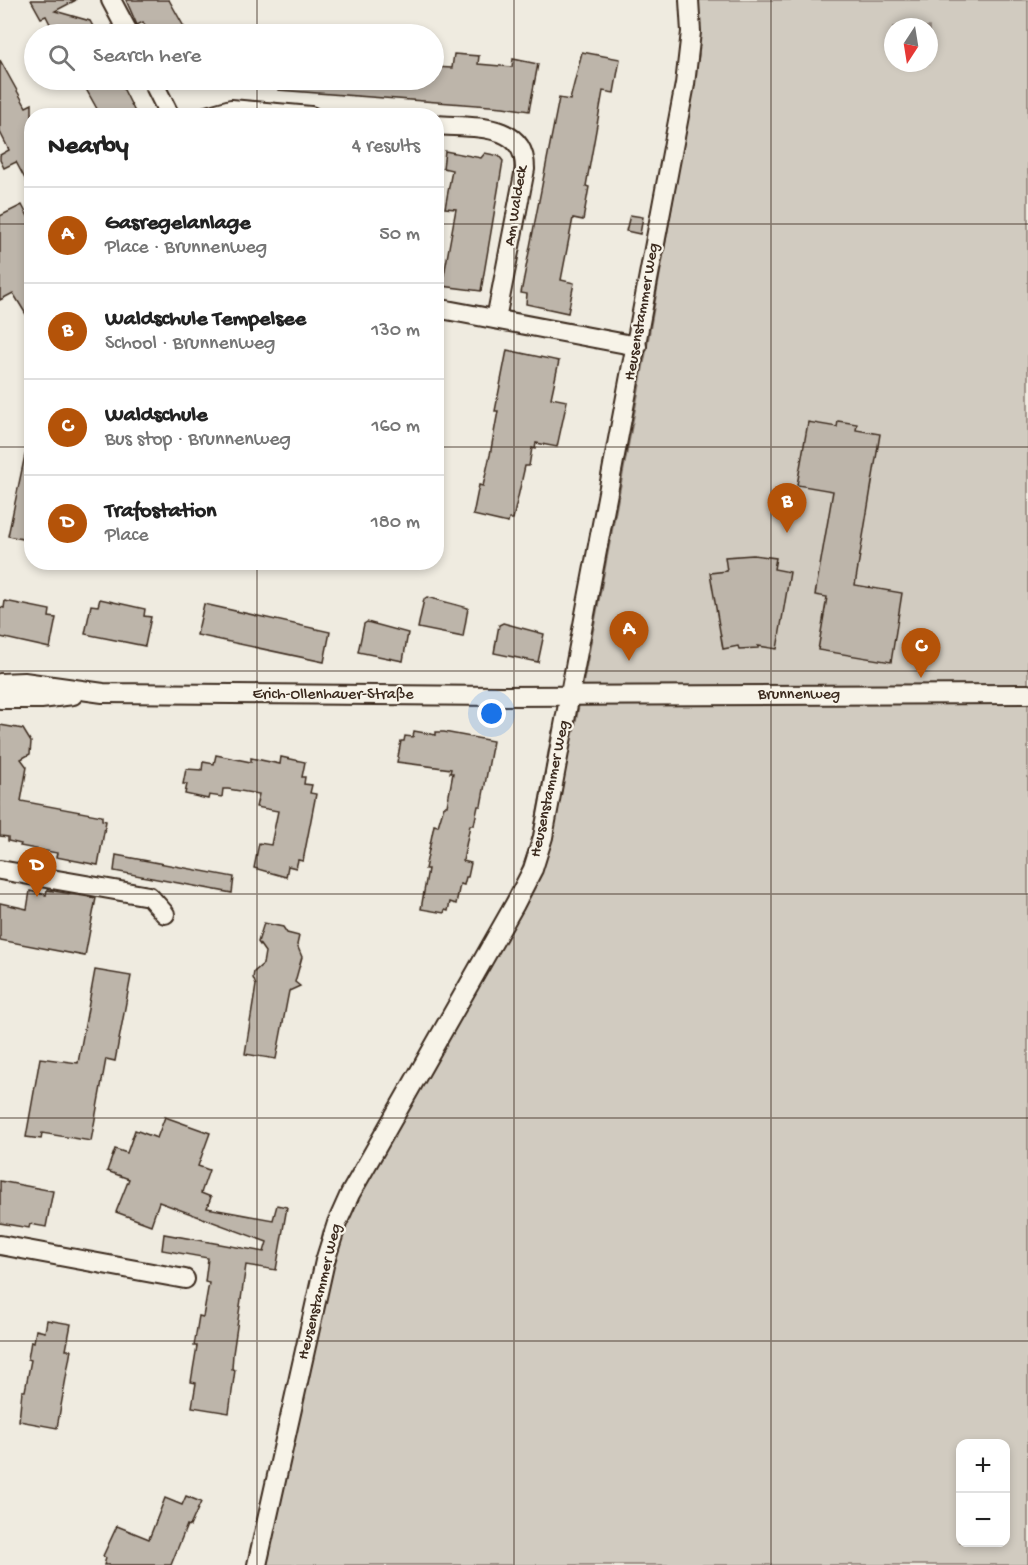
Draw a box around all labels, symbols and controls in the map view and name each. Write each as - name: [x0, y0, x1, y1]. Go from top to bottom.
- north arrow: [884, 18, 938, 72]
- search box: [24, 24, 444, 90]
- icon: search: [45, 41, 78, 74]
- text: Search here: [93, 44, 201, 70]
- text: Nearby: [48, 132, 129, 163]
- text: 4 results: [352, 136, 420, 159]
- street label: Am Waldeck: [501, 163, 533, 247]
- text: Gasregelanlage: [105, 211, 251, 237]
- text: A: [62, 224, 73, 247]
- text: 50 m: [379, 224, 420, 247]
- text: Place · Brunnenweg: [105, 237, 267, 260]
- street label: Heusenstammer Weg: [622, 242, 664, 382]
- text: Waldschule Tempelsee: [105, 307, 306, 333]
- text: B: [62, 320, 73, 343]
- text: 130 m: [371, 320, 420, 343]
- text: School · Brunnenweg: [105, 333, 275, 356]
- text: Waldschule: [105, 403, 208, 429]
- text: C: [62, 416, 73, 439]
- text: 160 m: [371, 416, 420, 439]
- text: Bus stop · Brunnenweg: [105, 429, 291, 452]
- pin: B: [768, 484, 806, 533]
- text: Trafostation: [105, 499, 217, 525]
- text: D: [61, 512, 74, 535]
- text: 180 m: [371, 512, 420, 535]
- text: Place: [105, 525, 149, 548]
- pin: A: [610, 612, 648, 661]
- pin: C: [902, 628, 940, 678]
- street label: Erich-Ollenhauer-Straße: [252, 686, 414, 705]
- street label: Brunnenweg: [757, 686, 840, 705]
- your location: [477, 699, 506, 728]
- street label: Heusenstammer Weg: [527, 719, 575, 859]
- pin: D: [18, 848, 57, 897]
- street label: Heusenstammer Weg: [295, 1222, 347, 1362]
- map controls: [956, 1439, 1010, 1547]
- button: +: [956, 1439, 1010, 1493]
- button: −: [956, 1493, 1010, 1547]

